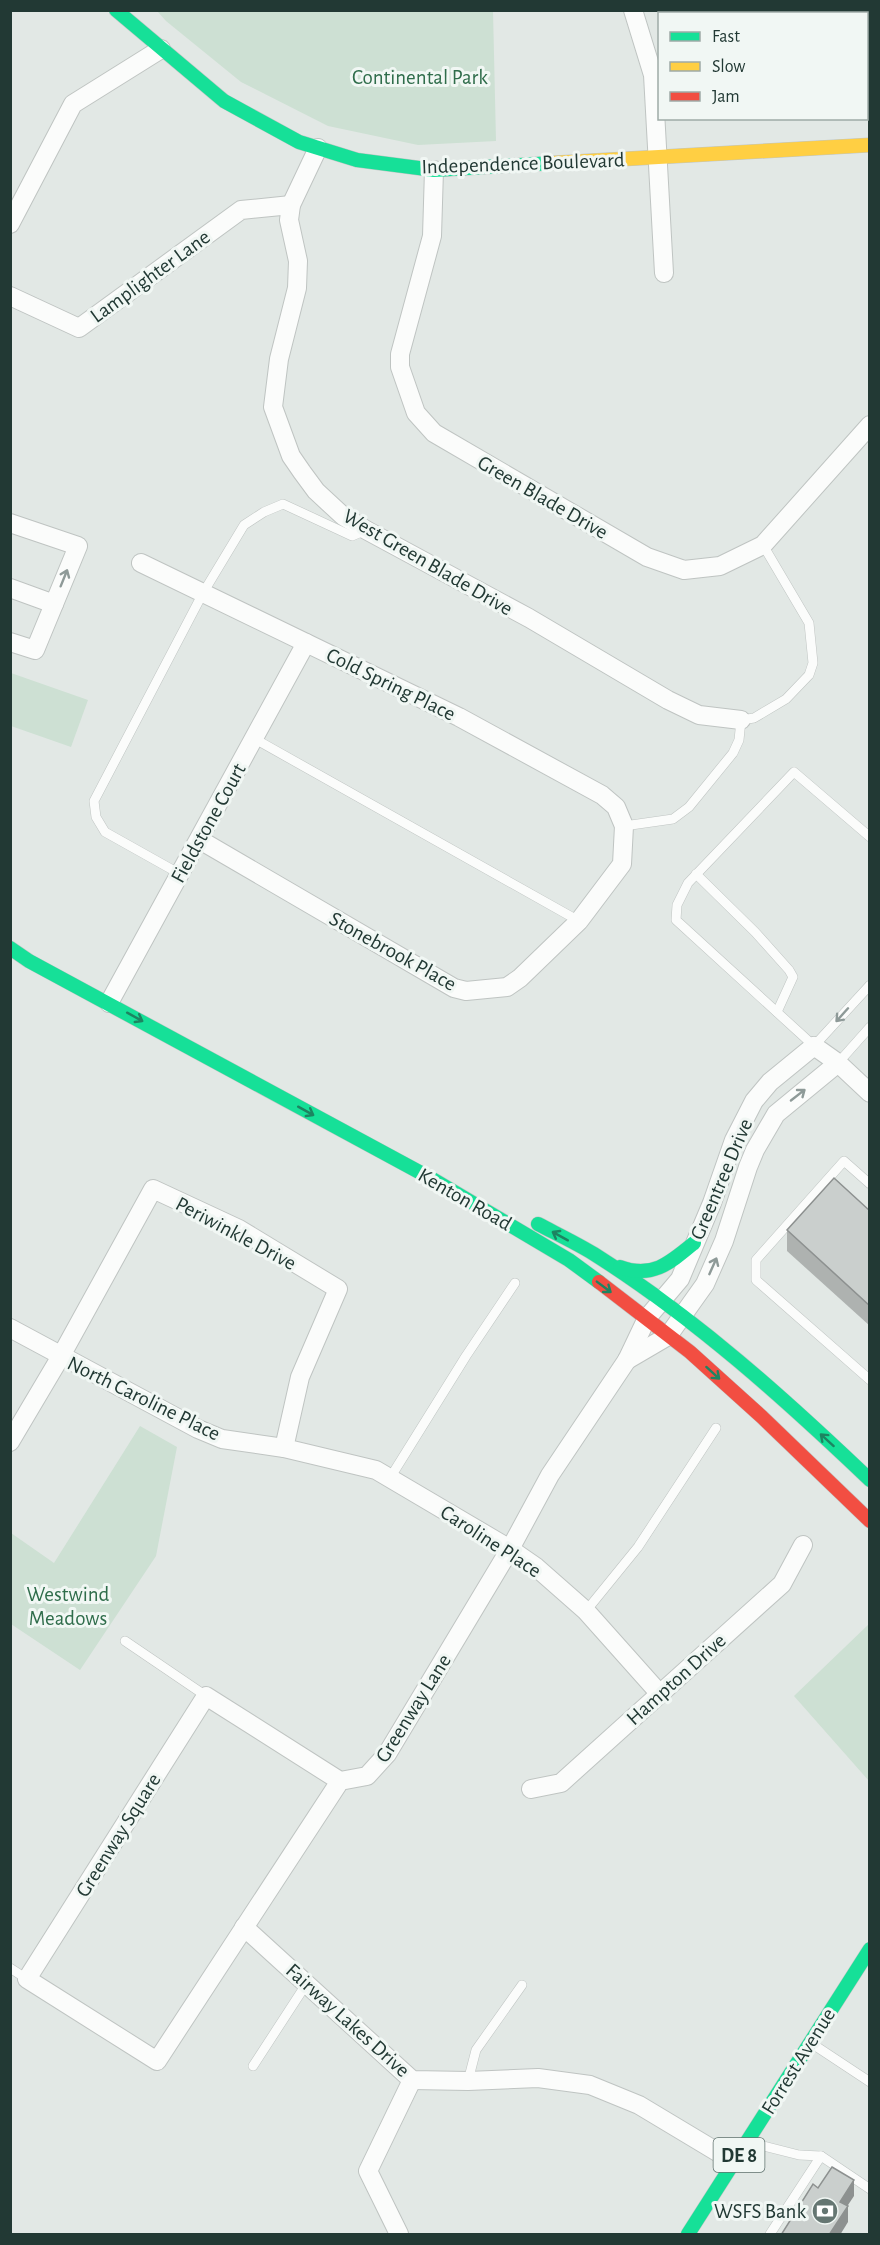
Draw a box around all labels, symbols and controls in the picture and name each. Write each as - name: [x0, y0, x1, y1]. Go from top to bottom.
- legend: [658, 12, 868, 120]
- text: Fast: [712, 28, 740, 46]
- text: Slow: [712, 58, 745, 76]
- park label: Continental Park: [352, 67, 488, 88]
- text: Jam: [712, 88, 740, 106]
- street label: Independence Boulevard: [421, 149, 625, 178]
- street label: Lamplighter Lane: [87, 226, 214, 327]
- street label: Green Blade Drive: [474, 452, 611, 543]
- street label: West Green Blade Drive: [339, 505, 516, 620]
- one-way arrow: [59, 570, 70, 588]
- street label: Cold Spring Place: [323, 644, 459, 725]
- street label: Fieldstone Court: [167, 760, 250, 886]
- street label: Stonebrook Place: [326, 908, 460, 995]
- one-way arrow: [835, 1007, 849, 1022]
- one-way arrow: [126, 1011, 143, 1023]
- one-way arrow: [790, 1088, 806, 1101]
- one-way arrow: [297, 1105, 314, 1117]
- street label: Greentree Drive: [687, 1116, 756, 1243]
- street label: Kenton Road: [414, 1164, 515, 1235]
- street label: Periwinkle Drive: [172, 1193, 300, 1274]
- one-way arrow: [551, 1230, 569, 1241]
- one-way arrow: [707, 1258, 719, 1276]
- one-way arrow: [596, 1281, 612, 1293]
- street label: North Caroline Place: [64, 1352, 224, 1445]
- one-way arrow: [705, 1366, 720, 1380]
- one-way arrow: [820, 1433, 835, 1447]
- street label: Caroline Place: [437, 1501, 545, 1582]
- park label: Westwind Meadows: [27, 1584, 110, 1629]
- street label: Hampton Drive: [623, 1630, 730, 1729]
- street label: Greenway Lane: [372, 1650, 455, 1766]
- street label: Greenway Square: [72, 1770, 165, 1901]
- street label: Fairway Lakes Drive: [282, 1960, 414, 2081]
- street label: Forrest Avenue: [758, 2004, 839, 2118]
- road number: DE 8: [714, 2138, 764, 2172]
- bank icon: WSFS Bank: [810, 2196, 840, 2226]
- place label: WSFS Bank: [714, 2201, 806, 2222]

